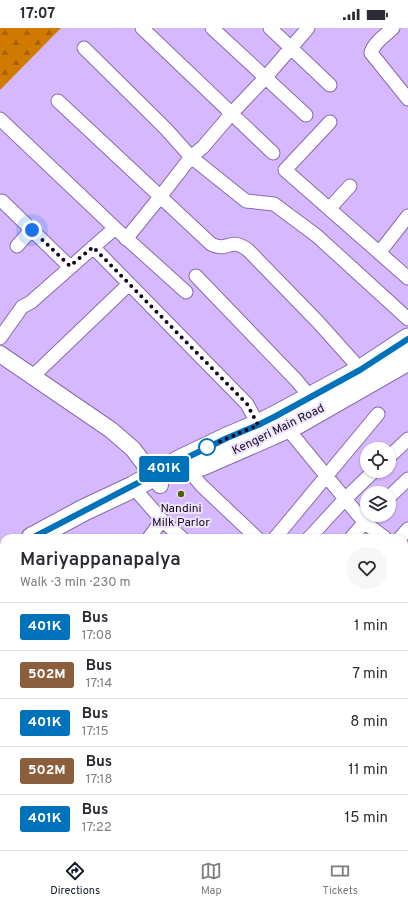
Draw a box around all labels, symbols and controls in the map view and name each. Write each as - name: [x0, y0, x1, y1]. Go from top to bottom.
- text: 17:07: [20, 5, 55, 24]
- your location: [22, 220, 42, 240]
- street label: Kengeri Main Road: [230, 401, 327, 459]
- unlabelled marker: [198, 438, 216, 456]
- map controls: [360, 442, 396, 522]
- button: locate: [360, 442, 396, 478]
- line badge: 401K: [136, 456, 192, 482]
- text: 401K: [147, 460, 181, 477]
- button: layers: [360, 486, 396, 522]
- marker: Nandini Milk Parlor: [176, 489, 186, 499]
- place label: Nandini Milk Parlor: [152, 501, 210, 531]
- button: heart: [346, 547, 388, 589]
- text: Mariyappanapalya: [20, 548, 181, 572]
- text: Walk · 3 min · 230 m: [20, 575, 131, 591]
- text: Bus: [82, 609, 108, 628]
- text: 1 min: [354, 617, 388, 636]
- text: 401K: [28, 618, 62, 635]
- text: 17:08: [82, 628, 112, 644]
- text: Bus: [86, 657, 112, 676]
- text: 7 min: [352, 665, 388, 684]
- text: 502M: [28, 666, 66, 683]
- text: 17:14: [86, 676, 112, 692]
- text: Bus: [82, 705, 108, 724]
- text: 8 min: [350, 713, 388, 732]
- text: 401K: [28, 714, 62, 731]
- text: 17:15: [82, 724, 109, 740]
- text: Bus: [86, 753, 112, 772]
- text: 11 min: [348, 761, 388, 780]
- text: 502M: [28, 762, 66, 779]
- text: 17:18: [86, 772, 112, 788]
- text: Bus: [82, 801, 108, 820]
- text: 15 min: [345, 809, 388, 828]
- text: 401K: [28, 810, 62, 827]
- text: 17:22: [82, 820, 112, 836]
- tab: Directions: [50, 860, 100, 898]
- tab: Map: [200, 860, 222, 898]
- tab: Tickets: [323, 860, 358, 898]

